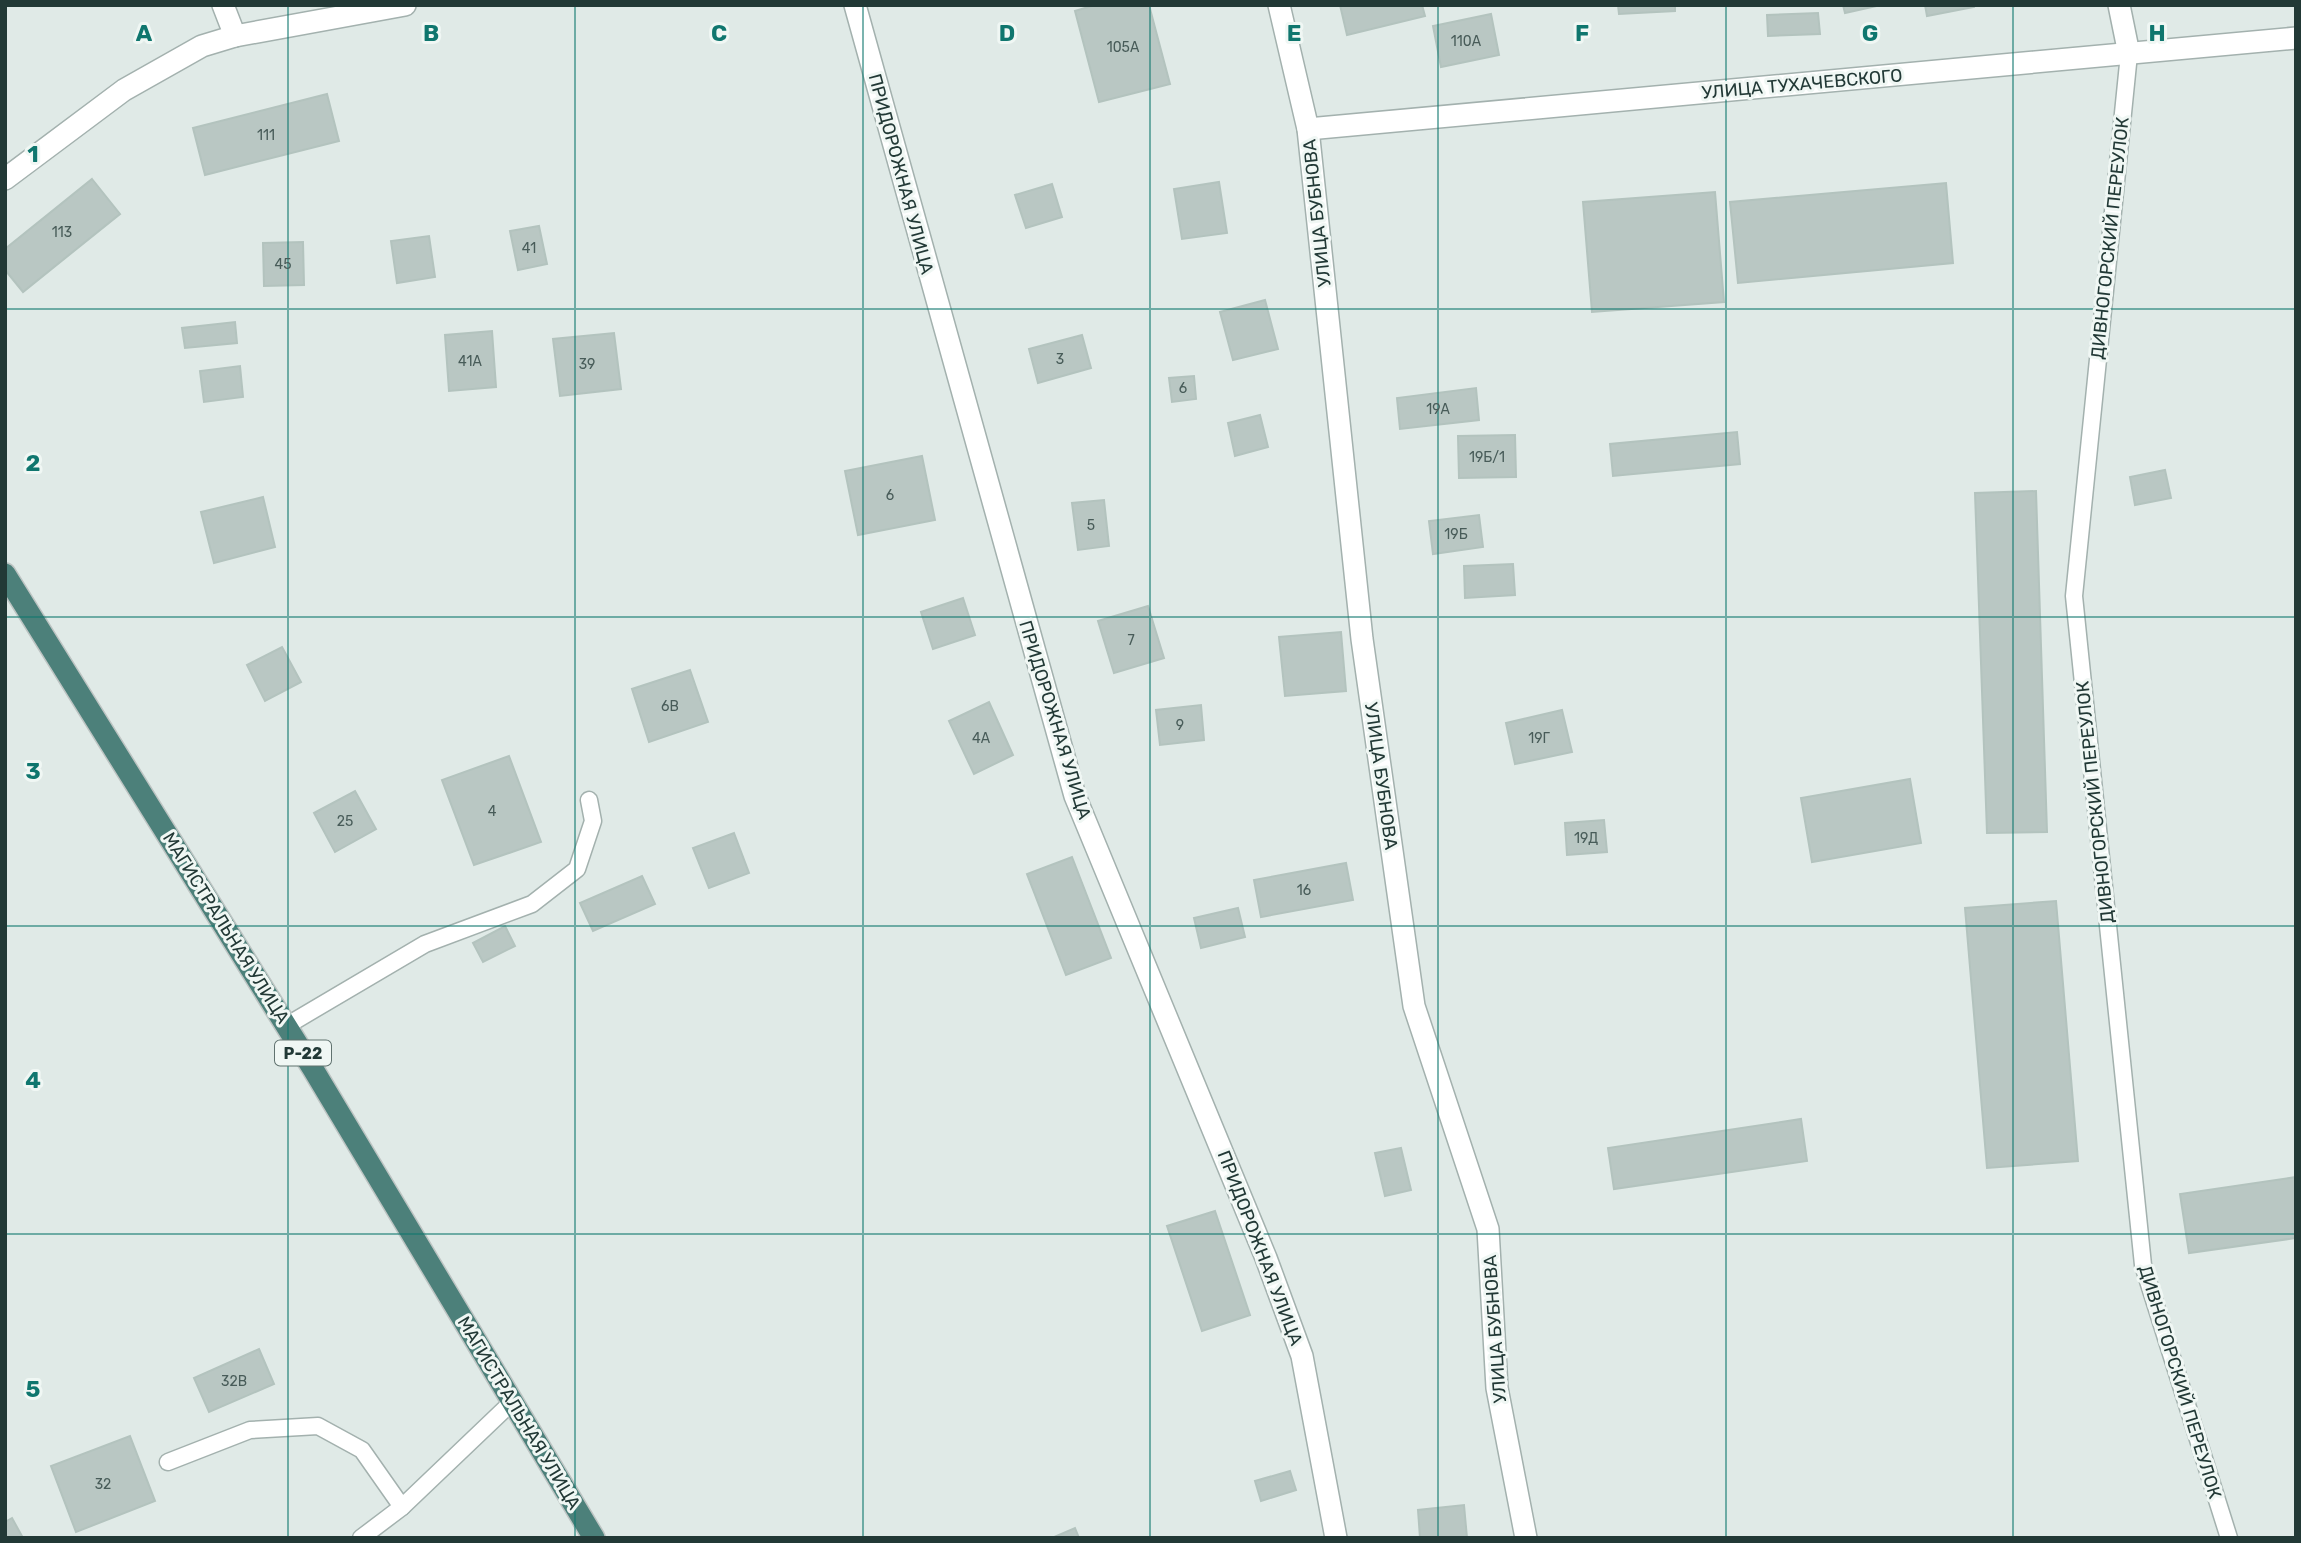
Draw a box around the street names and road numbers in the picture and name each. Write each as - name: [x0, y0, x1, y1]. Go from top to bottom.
- street label: УЛИЦА ТУХАЧЕВСКОГО: [1701, 64, 1903, 104]
- street label: ПРИДОРОЖНАЯ УЛИЦА: [864, 71, 938, 277]
- street label: ДИВНОГОРСКИЙ ПЕРЕУЛОК: [2086, 116, 2134, 360]
- street label: УЛИЦА БУБНОВА: [1298, 138, 1336, 288]
- street label: ПРИДОРОЖНАЯ УЛИЦА: [1014, 618, 1096, 822]
- street label: ДИВНОГОРСКИЙ ПЕРЕУЛОК: [2071, 680, 2119, 924]
- street label: УЛИЦА БУБНОВА: [1360, 701, 1402, 851]
- street label: МАГИСТРАЛЬНАЯ УЛИЦА: [158, 828, 294, 1028]
- road number: Р-22: [275, 1040, 331, 1065]
- street label: ПРИДОРОЖНАЯ УЛИЦА: [1213, 1148, 1307, 1348]
- street label: УЛИЦА БУБНОВА: [1479, 1254, 1511, 1404]
- street label: ДИВНОГОРСКИЙ ПЕРЕУЛОК: [2134, 1262, 2226, 1502]
- street label: МАГИСТРАЛЬНАЯ УЛИЦА: [453, 1313, 585, 1513]

